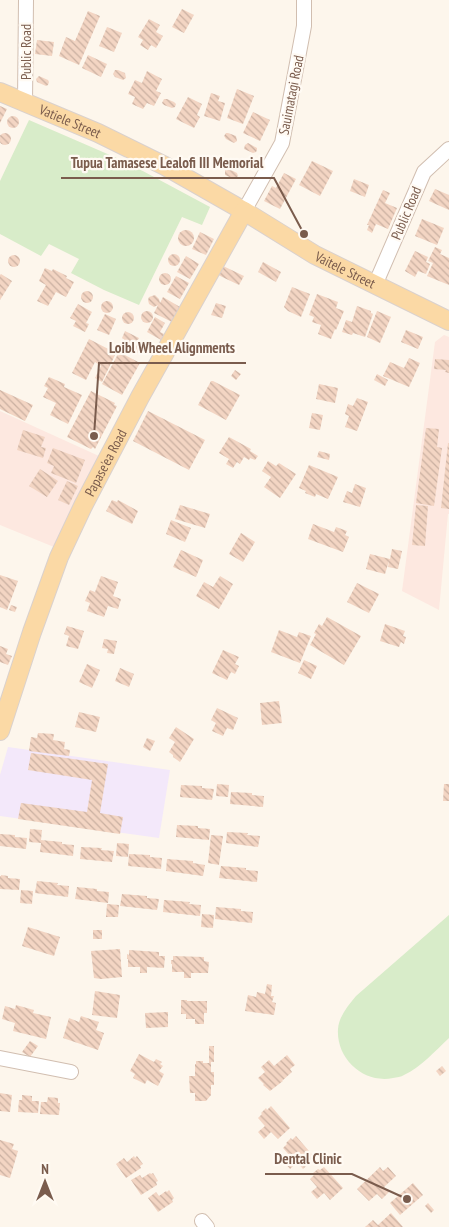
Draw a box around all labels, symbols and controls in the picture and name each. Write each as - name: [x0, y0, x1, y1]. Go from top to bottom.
- street label: Public Road: [17, 24, 35, 80]
- street label: Sauimatagi Road: [274, 54, 308, 136]
- street label: Vatiele Street: [36, 100, 104, 142]
- callout: Tupua Tamasese Lealofi III Memorial: [61, 148, 274, 178]
- text: Tupua Tamasese Lealofi III Memorial: [71, 153, 264, 172]
- street label: Public Road: [387, 184, 425, 242]
- street label: Vaitele Street: [311, 247, 379, 292]
- callout: Loibl Wheel Alignments: [99, 333, 246, 363]
- text: Loibl Wheel Alignments: [109, 338, 235, 357]
- street label: Papase'ea Road: [81, 426, 131, 499]
- callout: Dental Clinic: [265, 1144, 352, 1174]
- text: Dental Clinic: [274, 1149, 343, 1168]
- north arrow: [20, 1157, 70, 1207]
- text: N: [41, 1160, 49, 1178]

